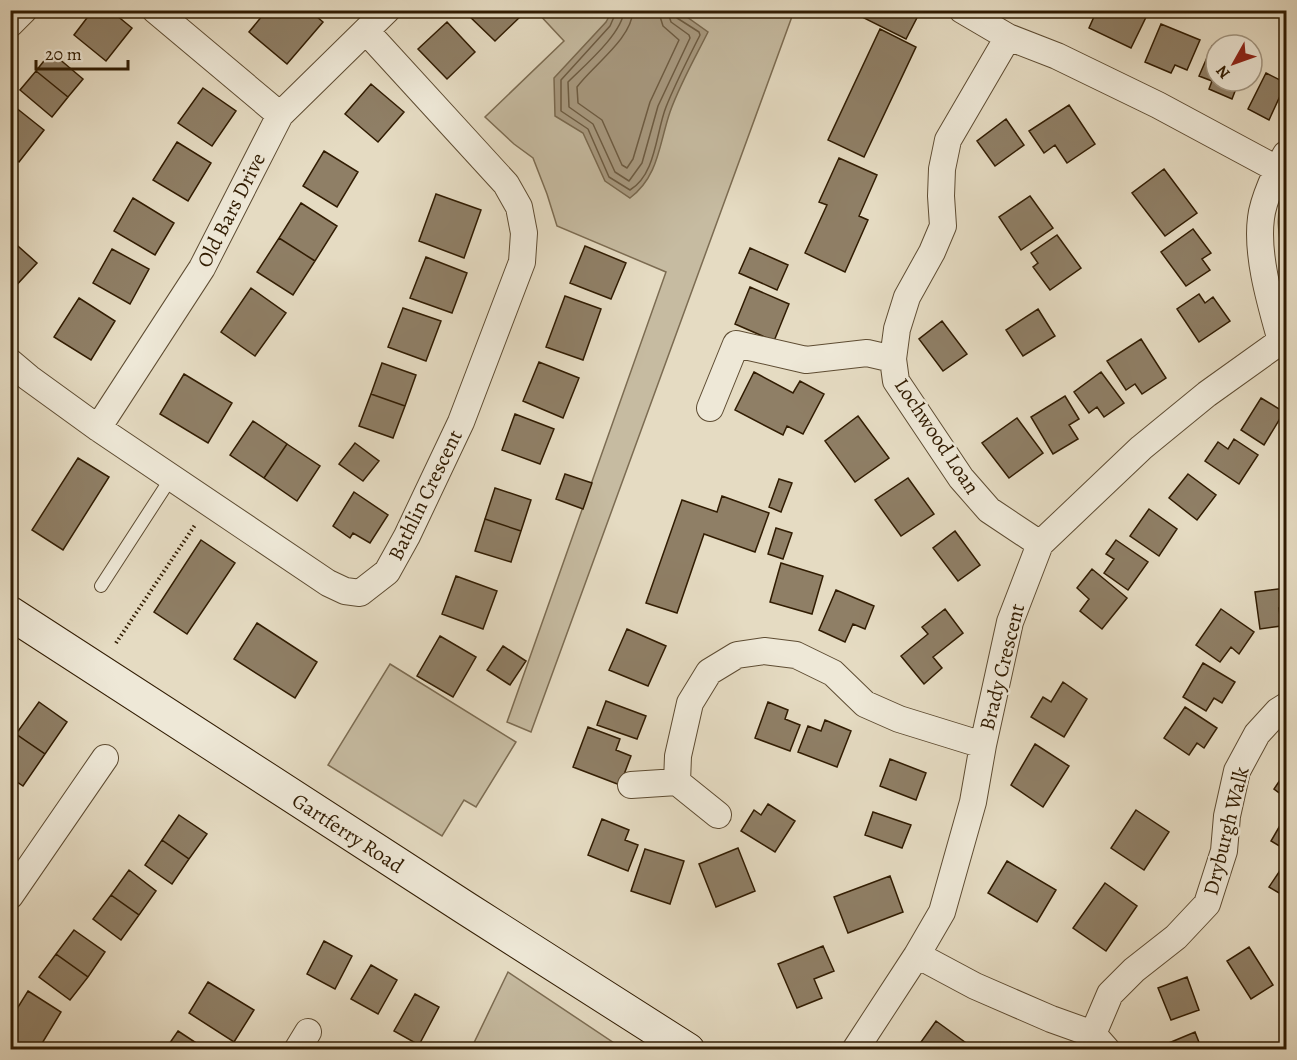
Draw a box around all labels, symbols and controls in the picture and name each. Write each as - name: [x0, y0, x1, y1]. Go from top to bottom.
- scale bar: [36, 33, 128, 71]
- north arrow: [1204, 33, 1264, 93]
- text: 20 m: [45, 42, 82, 66]
- text: N: [1211, 60, 1235, 84]
- street label: Old Bars Drive: [190, 148, 272, 272]
- street label: Lochwood Loan: [888, 373, 986, 499]
- street label: Bathlin Crescent: [381, 425, 469, 565]
- street label: Brady Crescent: [973, 601, 1031, 733]
- street label: Dryburgh Walk: [1196, 763, 1256, 898]
- street label: Gartferry Road: [287, 786, 410, 880]

